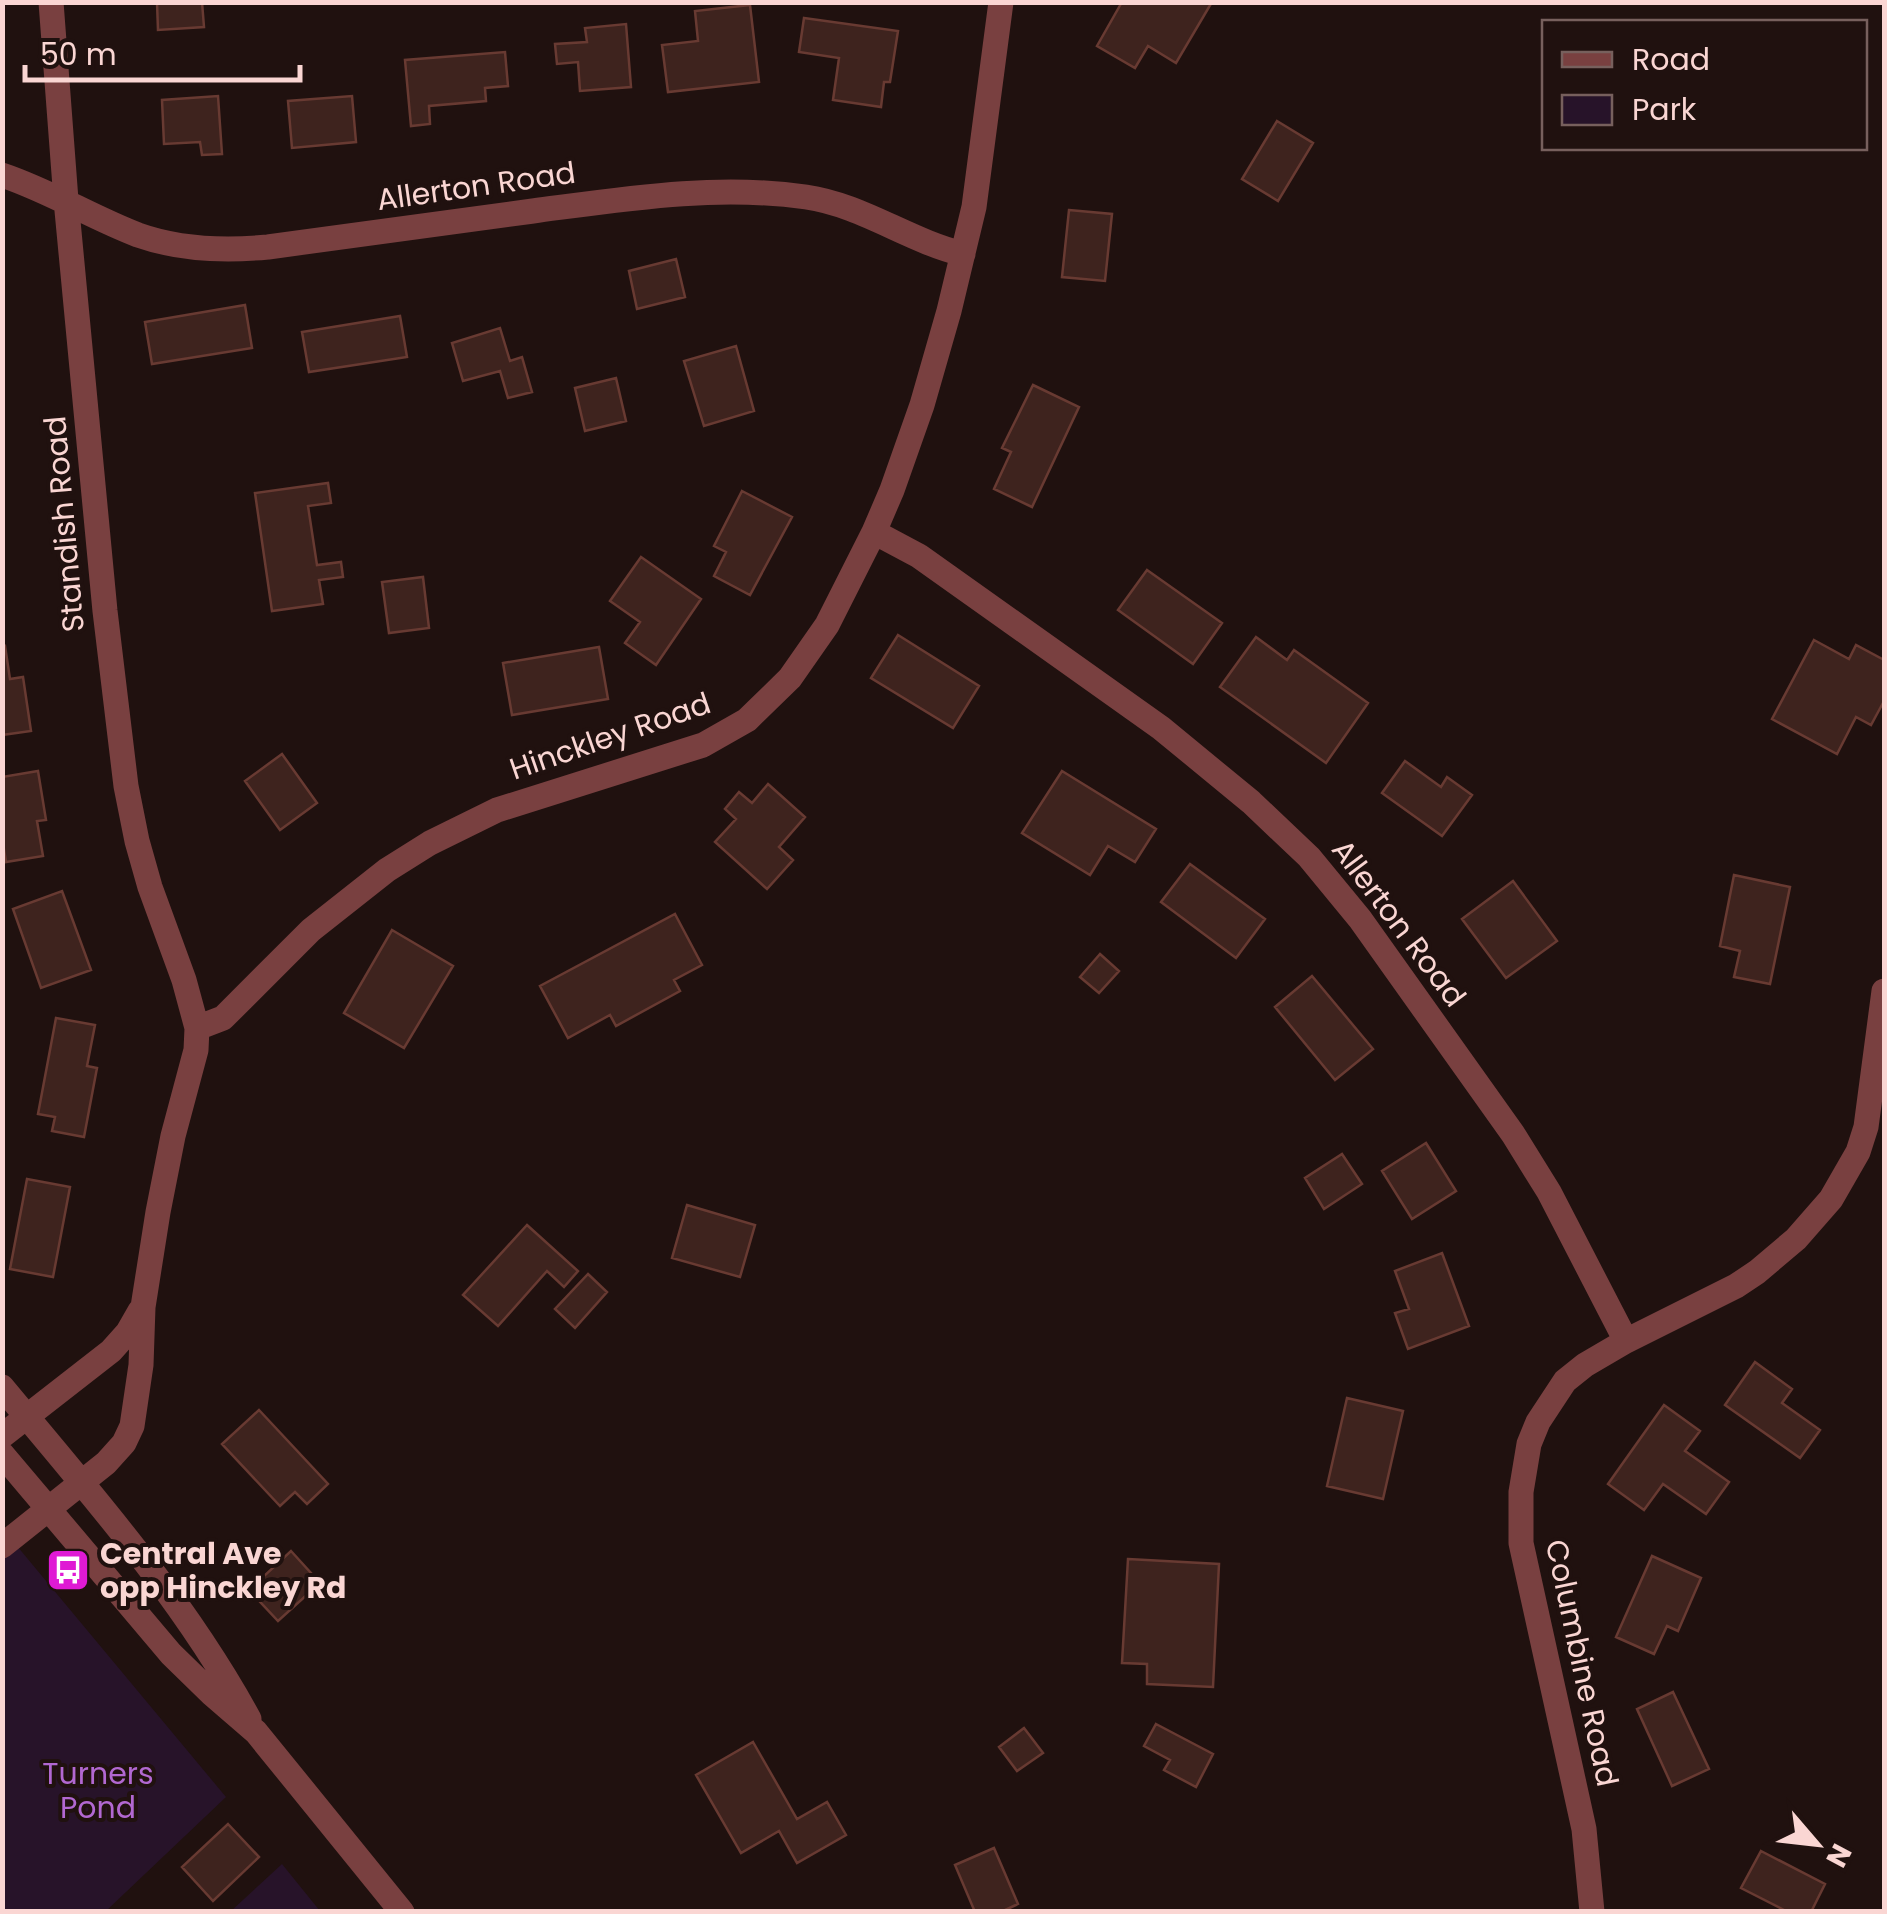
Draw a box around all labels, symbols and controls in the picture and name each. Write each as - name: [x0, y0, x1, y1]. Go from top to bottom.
- scale bar: [25, 20, 300, 82]
- legend: [1542, 20, 1867, 150]
- text: 50 m: [40, 33, 117, 76]
- text: Road: [1632, 38, 1710, 81]
- text: Park: [1632, 88, 1697, 131]
- street label: Allerton Road: [374, 151, 578, 221]
- street label: Standish Road: [33, 414, 95, 634]
- street label: Hinckley Road: [504, 682, 716, 790]
- street label: Allerton Road: [1322, 830, 1476, 1016]
- place label: Central Ave opp Hinckley Rd: [100, 1532, 346, 1609]
- street label: Columbine Road: [1535, 1536, 1629, 1790]
- bus stop icon: Central Ave opp Hinckley Rd: [45, 1547, 91, 1593]
- park label: Turners Pond: [42, 1752, 154, 1829]
- north arrow: [1767, 1794, 1867, 1894]
- text: N: [1816, 1837, 1861, 1874]

